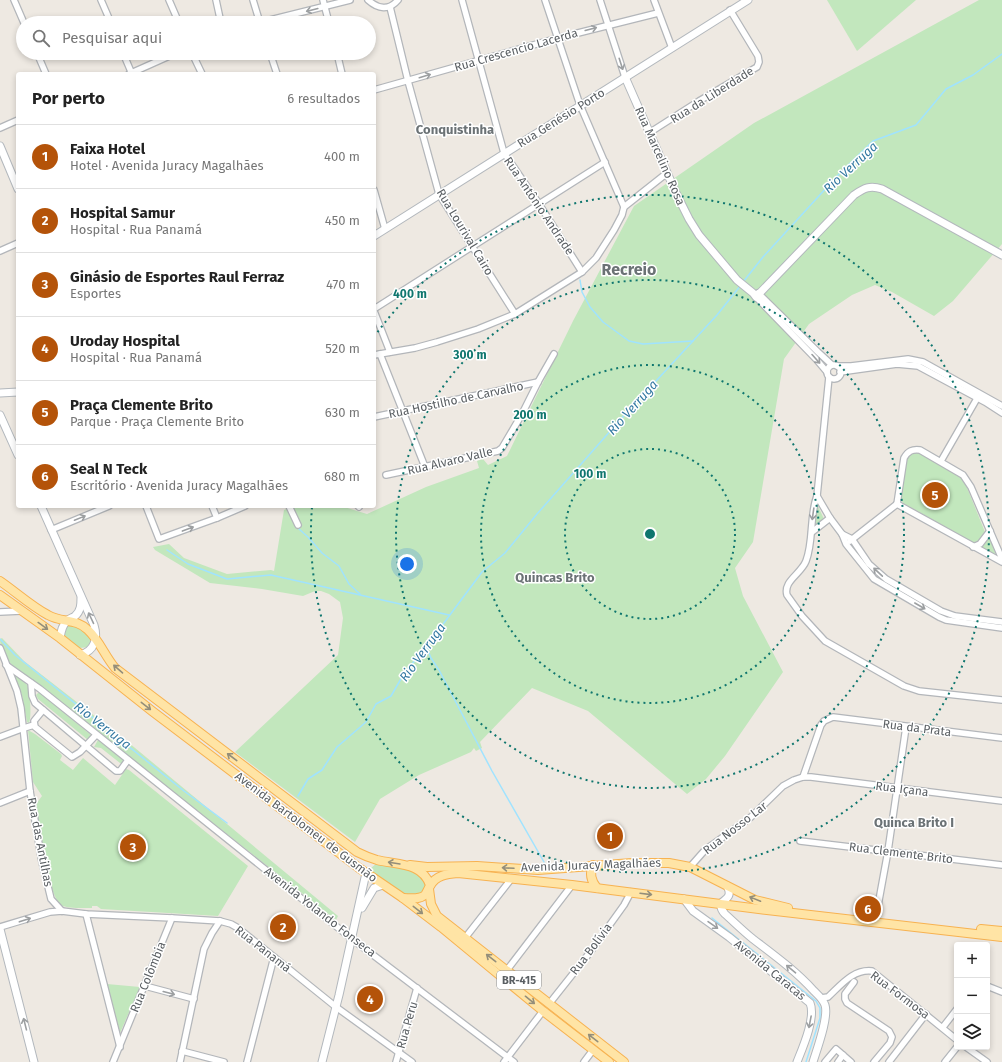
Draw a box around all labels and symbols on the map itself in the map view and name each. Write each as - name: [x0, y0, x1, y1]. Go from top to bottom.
- one-way arrow: [306, 6, 319, 14]
- one-way arrow: [584, 25, 597, 32]
- street label: Rua Crescencio Lacerda: [453, 26, 579, 74]
- one-way arrow: [617, 57, 625, 69]
- street label: Rua da Liberdade: [668, 64, 756, 126]
- one-way arrow: [418, 72, 431, 79]
- street label: Rua Genésio Porto: [515, 86, 607, 150]
- street label: Rua Marcelino Rosa: [632, 105, 688, 207]
- district label: Conquistinha: [416, 122, 494, 137]
- water label: Rio Verruga: [820, 139, 880, 196]
- street label: Rua Antônio Andrade: [501, 154, 577, 258]
- street label: Rua Lourival Cairo: [434, 186, 496, 278]
- district label: Recreio: [602, 260, 656, 279]
- text: 400 m: [393, 287, 427, 301]
- text: 300 m: [452, 348, 487, 362]
- one-way arrow: [811, 354, 821, 364]
- water label: Rio Verruga: [604, 377, 661, 438]
- street label: Rua Hostilho de Carvalho: [387, 379, 525, 421]
- text: 200 m: [513, 408, 547, 422]
- street label: Rua Alvaro Valle: [406, 444, 494, 478]
- text: 100 m: [574, 467, 606, 481]
- pin: 5: [922, 480, 948, 510]
- one-way arrow: [809, 507, 817, 520]
- one-way arrow: [74, 514, 86, 521]
- one-way arrow: [182, 524, 194, 532]
- centre of rings: [643, 527, 657, 541]
- your location: [397, 554, 417, 574]
- one-way arrow: [872, 568, 883, 577]
- district label: Quincas Brito: [515, 570, 595, 585]
- one-way arrow: [914, 603, 926, 611]
- one-way arrow: [87, 612, 94, 624]
- water label: Rio Verruga: [396, 620, 449, 684]
- one-way arrow: [37, 622, 48, 631]
- one-way arrow: [113, 665, 123, 674]
- water label: Rio Verruga: [71, 698, 134, 752]
- one-way arrow: [140, 702, 151, 710]
- street label: Rua da Prata: [882, 717, 952, 739]
- one-way arrow: [227, 753, 238, 761]
- street label: Avenida Bartolomeu de Gusmão: [232, 769, 380, 885]
- street label: Rua Içana: [875, 779, 929, 799]
- street label: Rua das Antilhas: [24, 796, 56, 888]
- street label: Rua Nosso Lar: [700, 798, 770, 857]
- district label: Quinca Brito I: [874, 815, 954, 830]
- pin: 1: [597, 821, 623, 851]
- pin: 3: [120, 832, 146, 862]
- street label: Rua Clemente Brito: [848, 840, 954, 866]
- street label: Avenida Juracy Magalhães: [521, 856, 662, 874]
- one-way arrow: [388, 859, 401, 867]
- street label: Avenida Yolando Fonseca: [261, 864, 379, 960]
- one-way arrow: [502, 864, 515, 871]
- one-way arrow: [639, 890, 652, 898]
- pin: 6: [855, 894, 881, 924]
- one-way arrow: [750, 895, 762, 903]
- one-way arrow: [412, 905, 423, 914]
- pin: 2: [270, 912, 296, 942]
- one-way arrow: [18, 915, 30, 923]
- street label: Rua Bolívia: [567, 920, 615, 978]
- one-way arrow: [707, 921, 718, 929]
- street label: Rua Panamá: [232, 923, 294, 975]
- street label: Avenida Caracas: [731, 937, 809, 1003]
- street label: Rua Colômbia: [127, 939, 169, 1015]
- one-way arrow: [485, 953, 496, 962]
- one-way arrow: [786, 964, 796, 973]
- street label: Rua Formosa: [868, 968, 932, 1022]
- road number: BR-415: [497, 971, 541, 989]
- pin: 4: [357, 984, 383, 1014]
- one-way arrow: [162, 990, 175, 997]
- one-way arrow: [525, 995, 535, 1004]
- street label: Rua Peru: [394, 1000, 420, 1050]
- one-way arrow: [805, 1015, 813, 1028]
- one-way arrow: [20, 1018, 28, 1031]
- one-way arrow: [587, 1034, 598, 1042]

